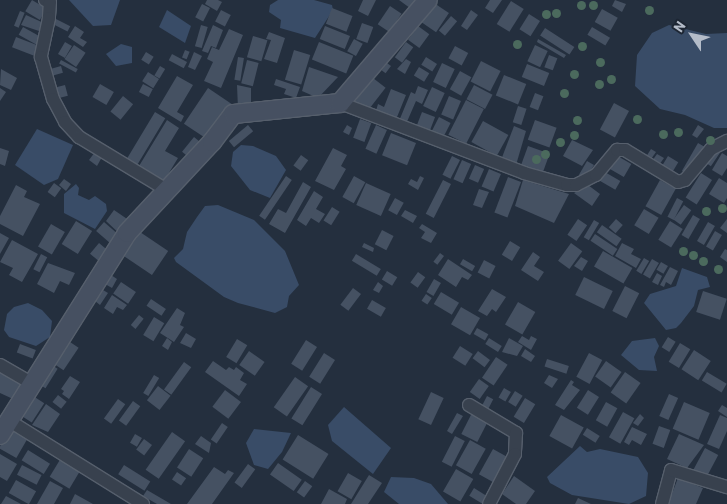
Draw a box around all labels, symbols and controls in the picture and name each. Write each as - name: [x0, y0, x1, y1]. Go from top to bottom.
- north arrow: [667, 10, 717, 60]
- text: N: [669, 18, 689, 35]

